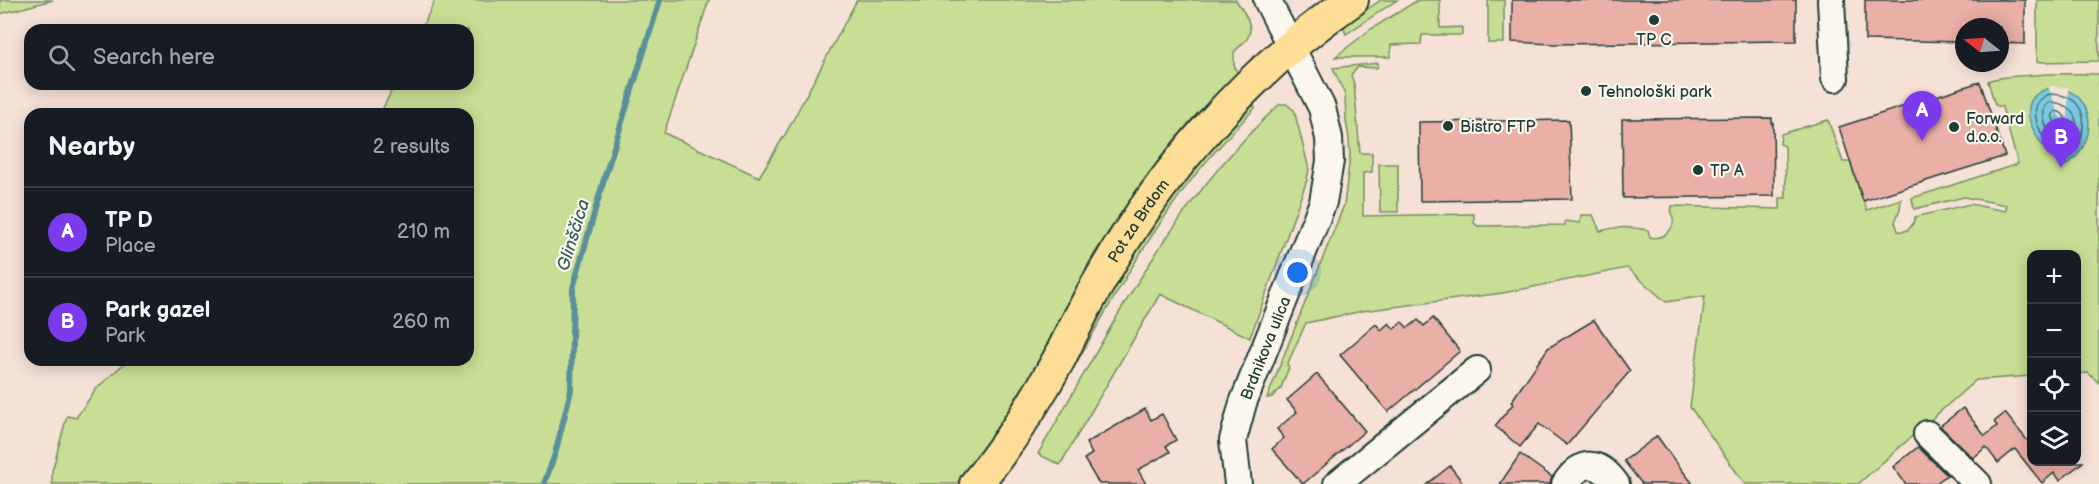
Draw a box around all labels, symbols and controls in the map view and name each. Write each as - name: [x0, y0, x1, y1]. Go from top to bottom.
- marker: TP C: [1647, 13, 1661, 27]
- north arrow: [1955, 18, 2009, 72]
- search box: [24, 24, 474, 90]
- place label: TP C: [1636, 31, 1672, 50]
- icon: search: [45, 41, 78, 74]
- text: Search here: [93, 44, 215, 71]
- place label: Tehnološki park: [1598, 83, 1712, 102]
- marker: Tehnološki park: [1579, 84, 1593, 98]
- pin: A: [1902, 92, 1942, 141]
- place label: Forward d.o.o.: [1966, 110, 2024, 147]
- place label: Bistro FTP: [1460, 118, 1536, 137]
- pin: B: [2042, 118, 2080, 168]
- marker: Bistro FTP: [1441, 119, 1455, 133]
- marker: Forward d.o.o.: [1947, 120, 1961, 134]
- text: Nearby: [48, 132, 135, 163]
- text: 2 results: [373, 135, 450, 159]
- place label: TP A: [1710, 162, 1744, 181]
- marker: TP A: [1691, 163, 1705, 177]
- street label: Pot za Brdom: [1104, 176, 1174, 266]
- water label: Glinščica: [553, 197, 594, 273]
- text: TP D: [105, 207, 153, 234]
- text: A: [61, 220, 74, 244]
- text: 210 m: [397, 220, 450, 244]
- text: Place: [105, 234, 156, 258]
- map controls: [2027, 250, 2081, 466]
- button: +: [2027, 250, 2081, 304]
- your location: [1283, 258, 1312, 287]
- street label: Brdnikova ulica: [1237, 294, 1295, 403]
- text: Park gazel: [105, 297, 210, 324]
- button: −: [2027, 304, 2081, 358]
- text: B: [60, 310, 75, 334]
- text: 260 m: [392, 310, 450, 334]
- text: Park: [105, 324, 145, 348]
- button: locate: [2027, 358, 2081, 412]
- button: layers: [2027, 412, 2081, 466]

